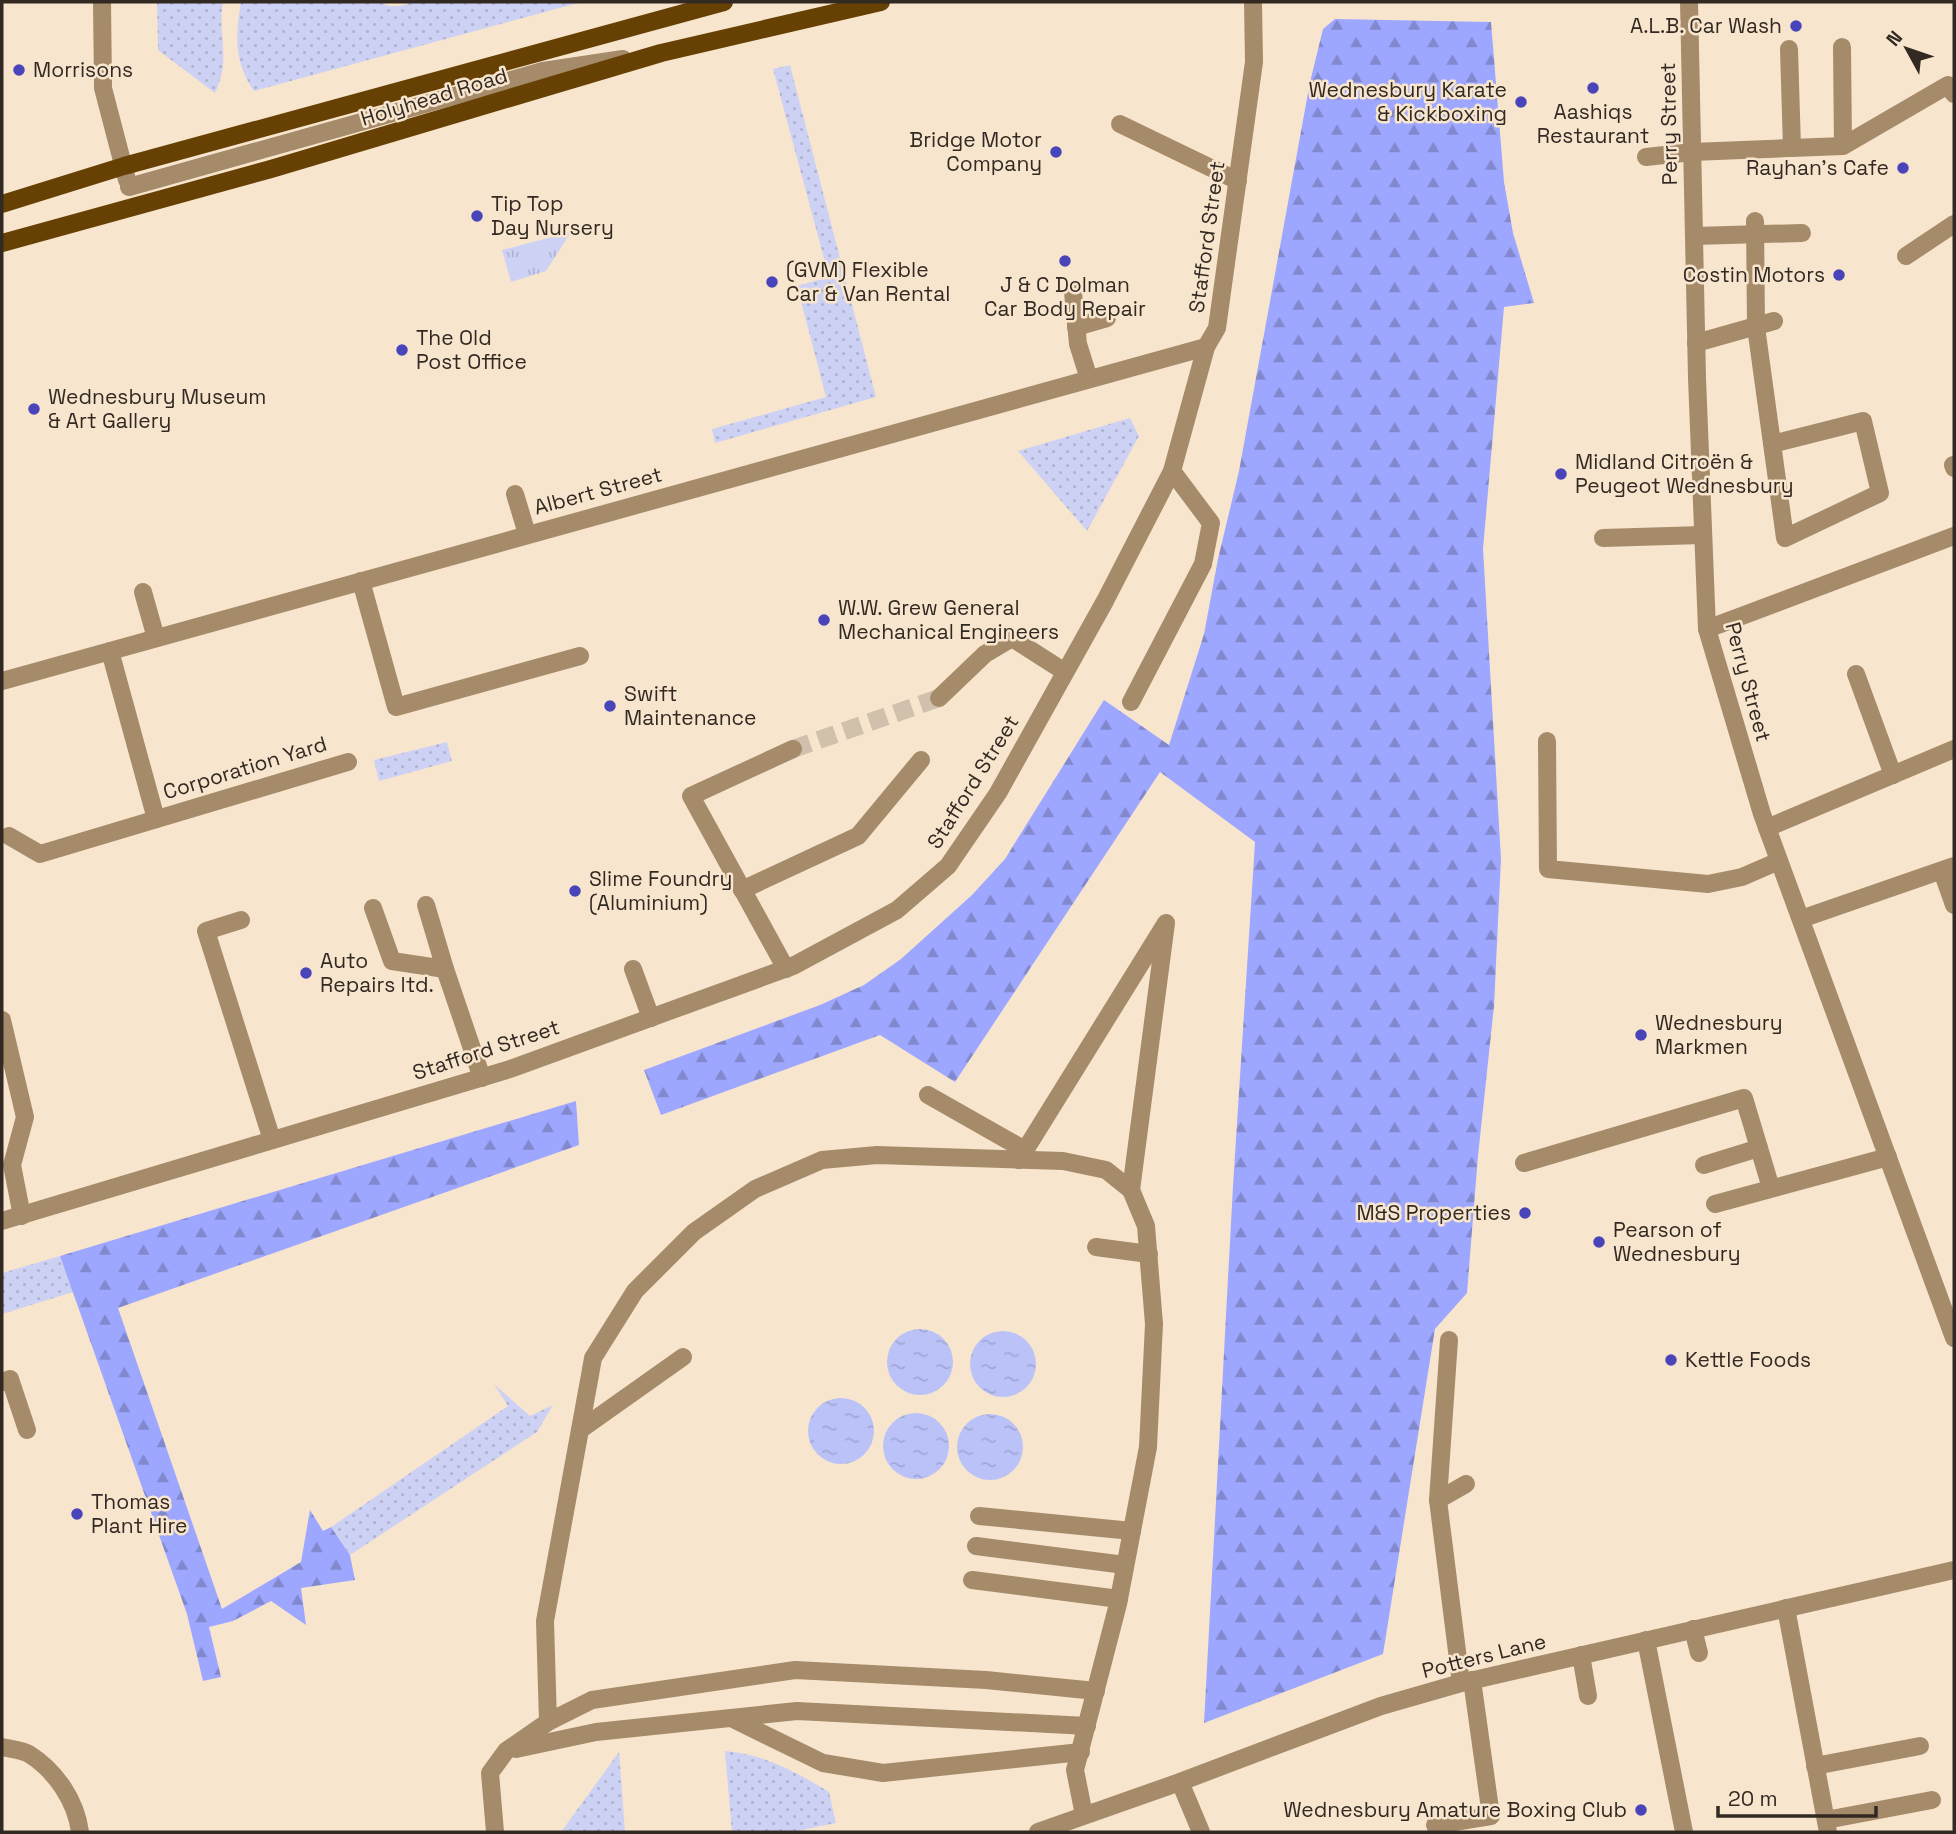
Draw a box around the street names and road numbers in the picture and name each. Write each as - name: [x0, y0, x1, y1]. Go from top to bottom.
- street label: Holyhead Road: [357, 61, 511, 132]
- street label: Perry Street: [1654, 62, 1683, 186]
- street label: Stafford Street: [1182, 159, 1231, 315]
- street label: Albert Street: [531, 460, 665, 521]
- street label: Perry Street: [1720, 619, 1777, 745]
- street label: Stafford Street: [921, 710, 1025, 854]
- street label: Corporation Yard: [160, 730, 330, 805]
- street label: Stafford Street: [409, 1013, 563, 1086]
- street label: Potters Lane: [1419, 1627, 1549, 1684]

